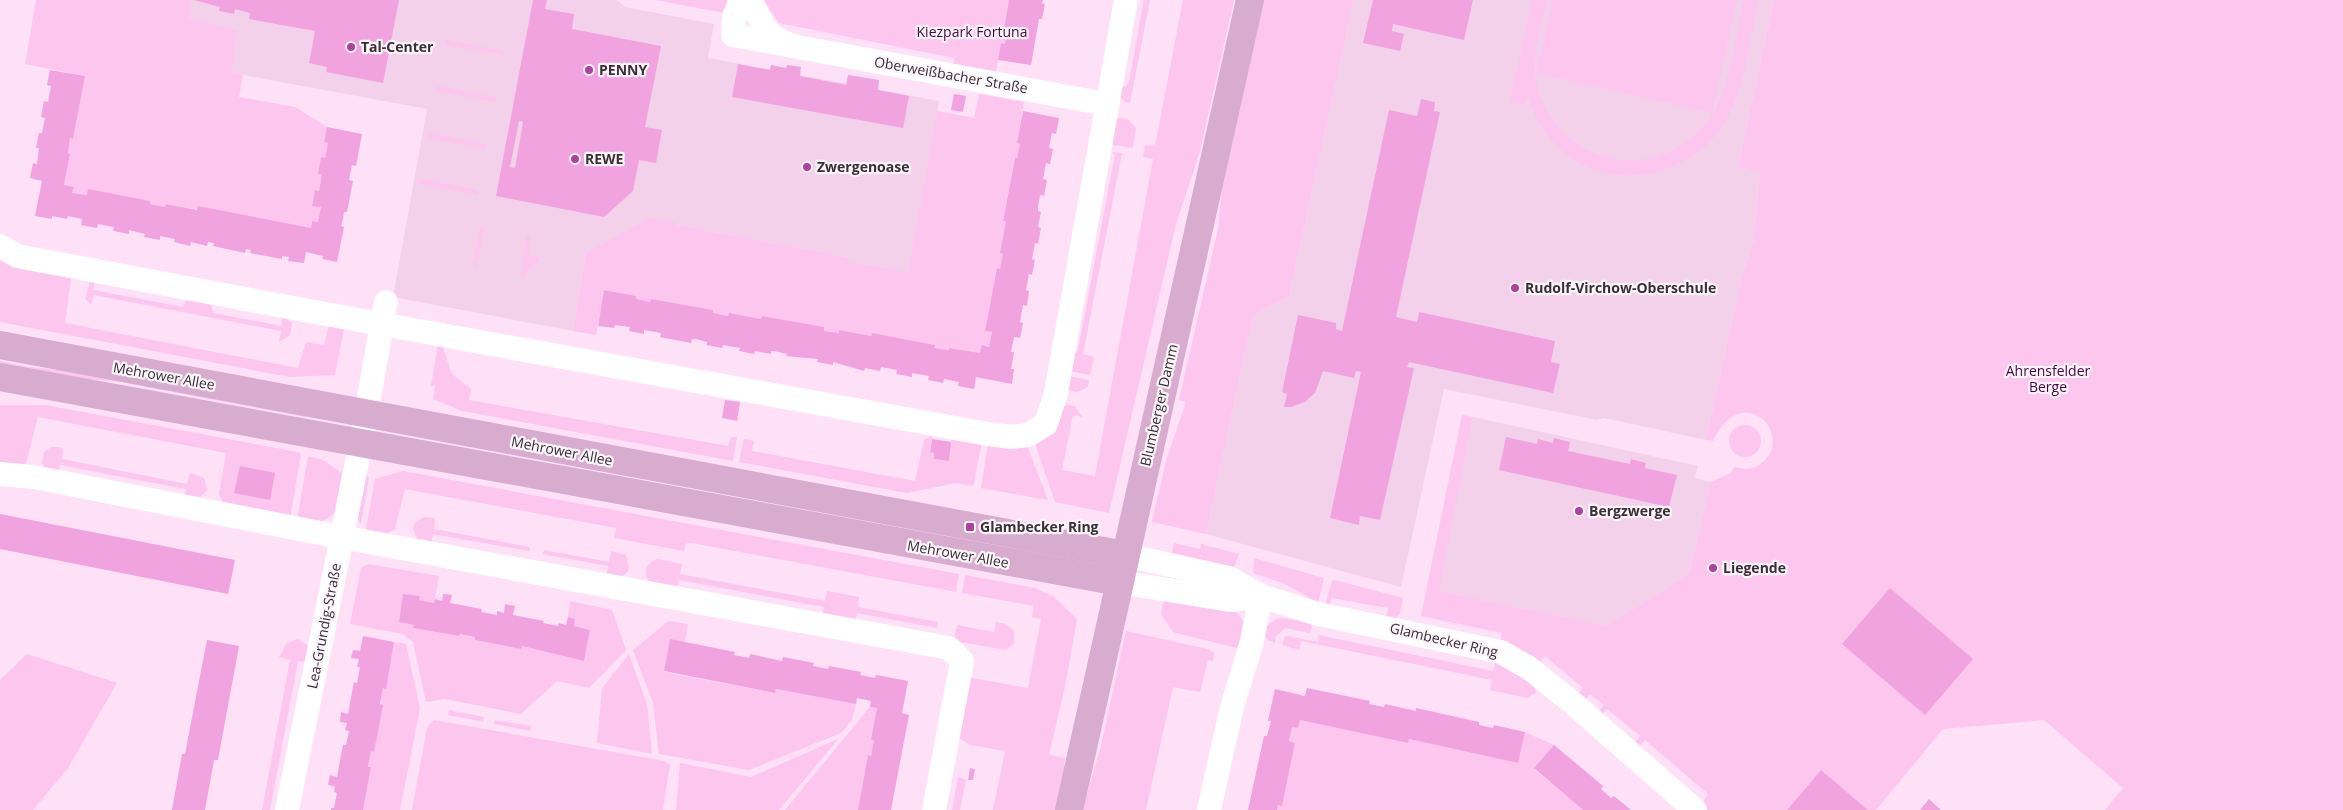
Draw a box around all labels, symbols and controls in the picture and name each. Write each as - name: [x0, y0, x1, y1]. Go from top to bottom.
- park label: Kiezpark Fortuna: [917, 22, 1027, 41]
- place label: Tal-Center: [361, 37, 434, 56]
- marker: Tal-Center: [345, 41, 357, 53]
- street label: Oberweißbacher Straße: [873, 52, 1029, 97]
- place label: PENNY: [599, 60, 647, 79]
- marker: PENNY: [583, 64, 595, 76]
- place label: REWE: [585, 149, 624, 168]
- marker: REWE: [569, 153, 581, 165]
- place label: Zwergenoase: [817, 157, 909, 176]
- marker: Zwergenoase: [801, 161, 813, 173]
- place label: Rudolf-Virchow-Oberschule: [1525, 278, 1716, 297]
- marker: Rudolf-Virchow-Oberschule: [1509, 282, 1521, 294]
- street label: Blumberger Damm: [1135, 342, 1182, 468]
- street label: Mehrower Allee: [112, 357, 217, 394]
- park label: Ahrensfelder Berge: [2006, 361, 2091, 396]
- street label: Mehrower Allee: [510, 431, 615, 470]
- place label: Bergzwerge: [1589, 501, 1671, 520]
- marker: Bergzwerge: [1573, 505, 1585, 517]
- place label: Glambecker Ring: [980, 517, 1099, 536]
- marker: Glambecker Ring: [964, 521, 976, 533]
- street label: Mehrower Allee: [906, 535, 1011, 572]
- place label: Liegende: [1723, 558, 1786, 577]
- street label: Lea-Grundig-Straße: [302, 561, 345, 690]
- marker: Liegende: [1707, 562, 1719, 574]
- street label: Glambecker Ring: [1388, 618, 1500, 661]

